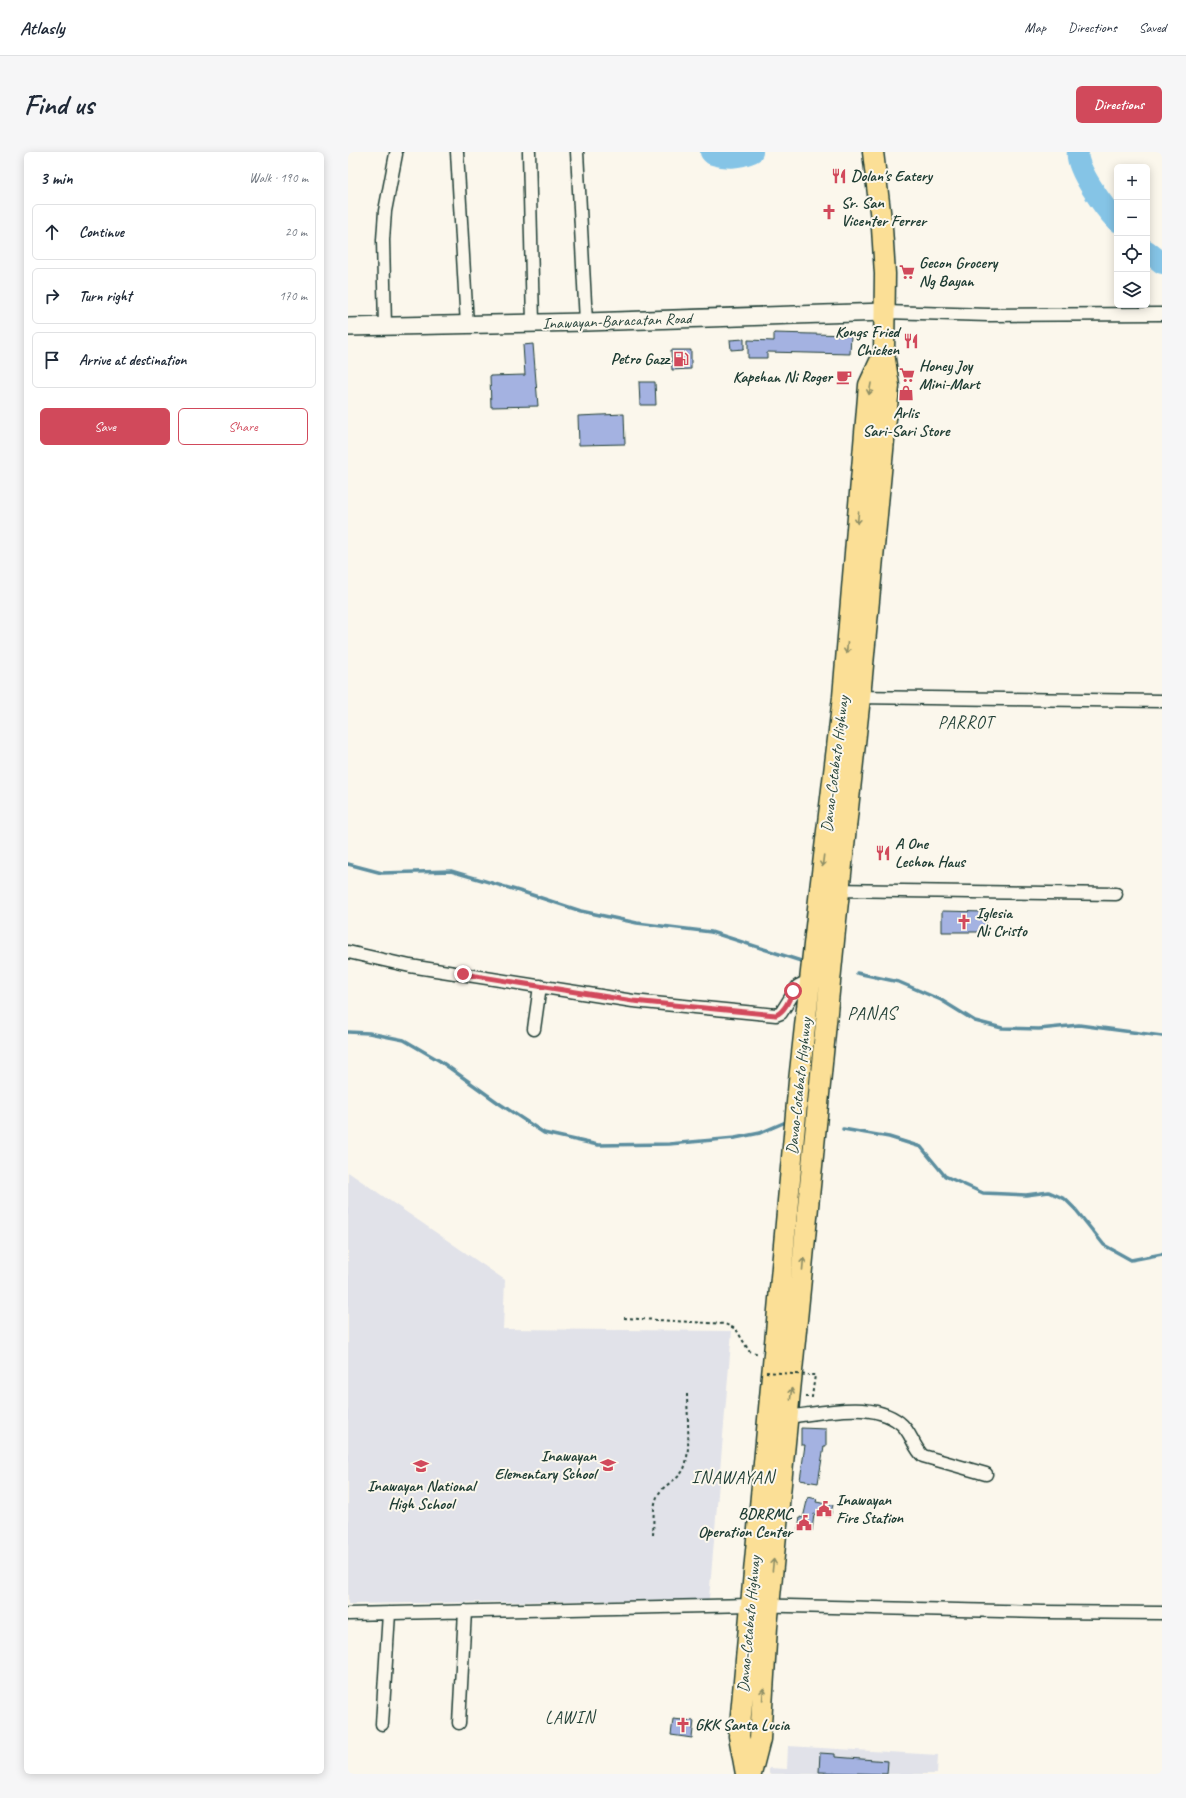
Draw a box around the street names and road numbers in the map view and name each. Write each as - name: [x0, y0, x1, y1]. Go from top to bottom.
- street label: Inawayan-Baracatan Road: [542, 308, 695, 334]
- street label: Davao-Cotabato Highway: [817, 693, 853, 833]
- street label: Davao-Cotabato Highway: [782, 1015, 816, 1155]
- street label: Davao-Cotabato Highway: [733, 1553, 765, 1693]

